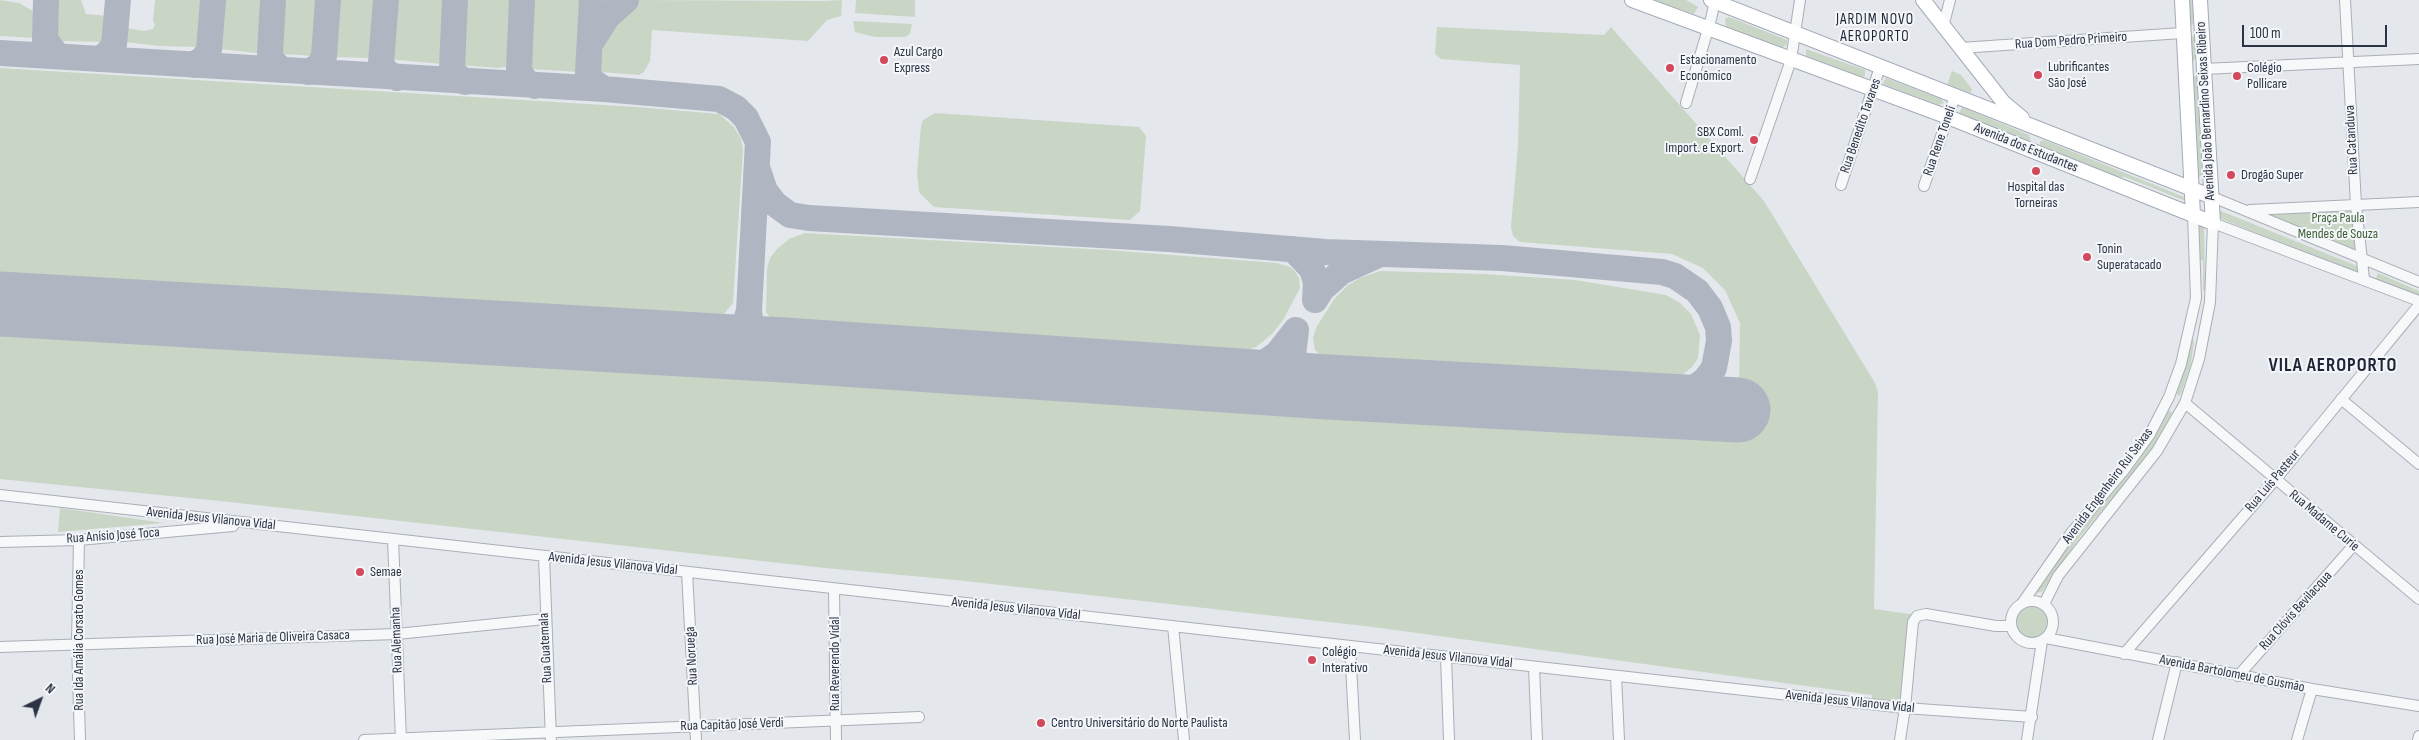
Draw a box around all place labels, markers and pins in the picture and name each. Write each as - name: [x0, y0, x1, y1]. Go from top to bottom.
- place label: Azul Cargo Express: [894, 44, 943, 76]
- place label: Estacionamento Econômico: [1680, 52, 1756, 84]
- marker: Azul Cargo Express: [878, 54, 890, 66]
- place label: Lubrificantes São José: [2048, 59, 2109, 92]
- place label: Colégio Pollicare: [2247, 60, 2287, 92]
- marker: Estacionamento Econômico: [1664, 62, 1676, 74]
- marker: Lubrificantes São José: [2032, 69, 2044, 81]
- marker: Colégio Pollicare: [2231, 70, 2243, 82]
- place label: SBX Coml. Import. e Export.: [1665, 124, 1744, 156]
- marker: SBX Coml. Import. e Export.: [1748, 134, 1760, 146]
- marker: Hospital das Torneiras: [2030, 165, 2042, 177]
- place label: Drogão Super: [2241, 167, 2304, 183]
- marker: Drogão Super: [2225, 169, 2237, 181]
- place label: Hospital das Torneiras: [2007, 179, 2065, 212]
- place label: Tonin Superatacado: [2097, 241, 2161, 274]
- marker: Tonin Superatacado: [2081, 251, 2093, 263]
- place label: Semae: [370, 564, 402, 580]
- marker: Semae: [354, 566, 366, 578]
- place label: Colégio Interativo: [1322, 644, 1368, 676]
- marker: Colégio Interativo: [1306, 654, 1318, 666]
- place label: Centro Universitário do Norte Paulista: [1051, 715, 1228, 731]
- marker: Centro Universitário do Norte Paulista: [1035, 717, 1047, 729]

